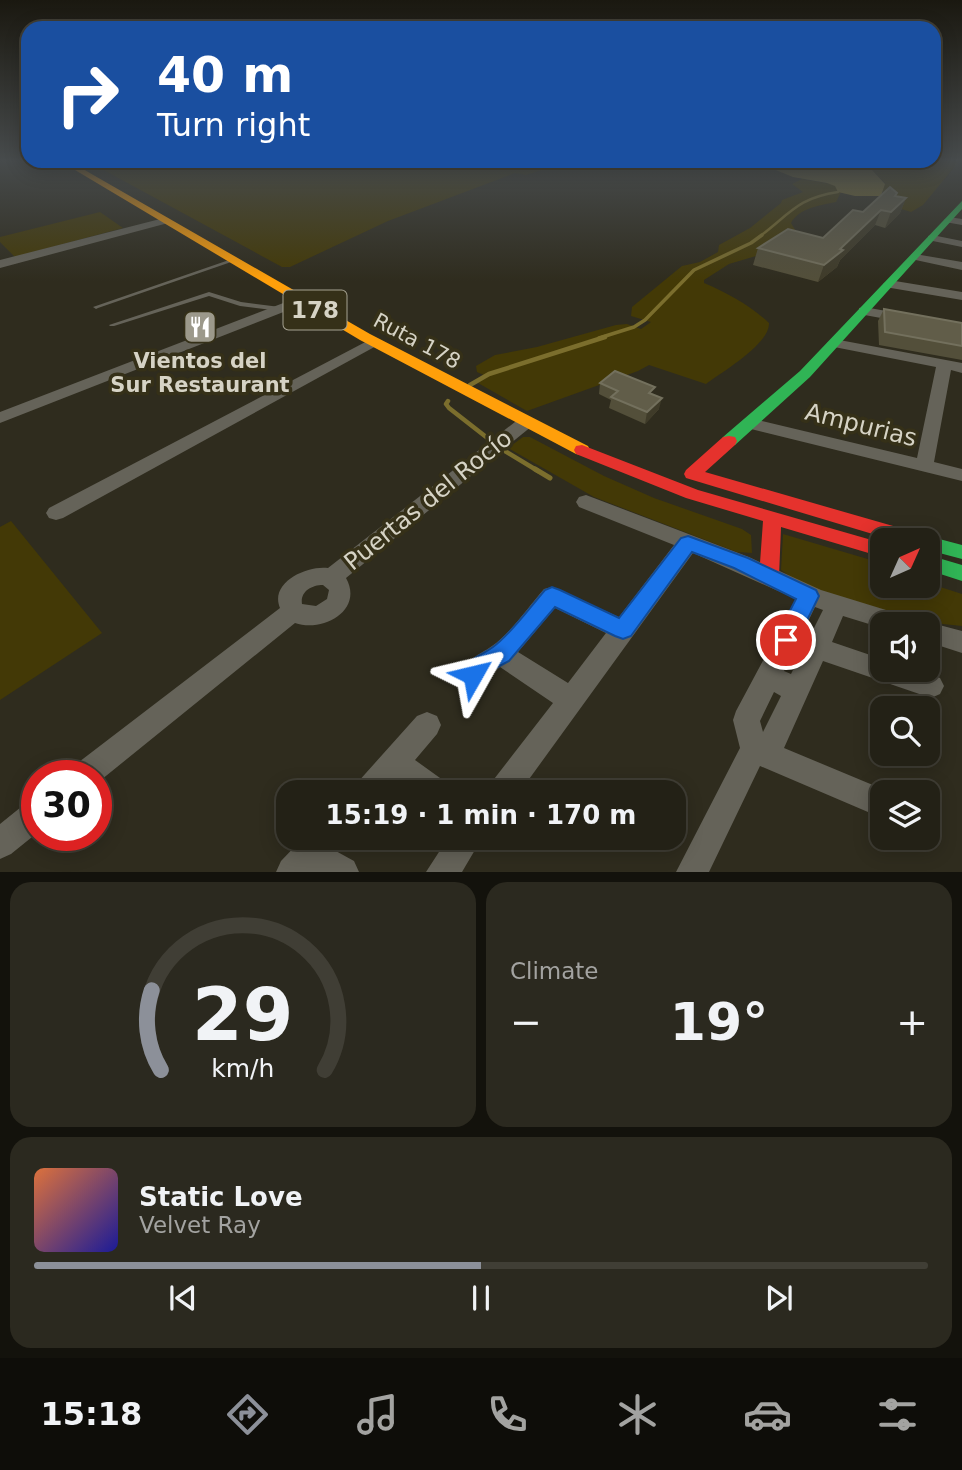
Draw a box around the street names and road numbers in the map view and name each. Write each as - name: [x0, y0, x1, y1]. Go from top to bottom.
- road number: 178: [284, 290, 346, 330]
- street label: Ruta 178: [370, 308, 464, 374]
- street label: Ampurias: [802, 398, 920, 452]
- street label: Puertas del Rocío: [339, 424, 517, 576]

